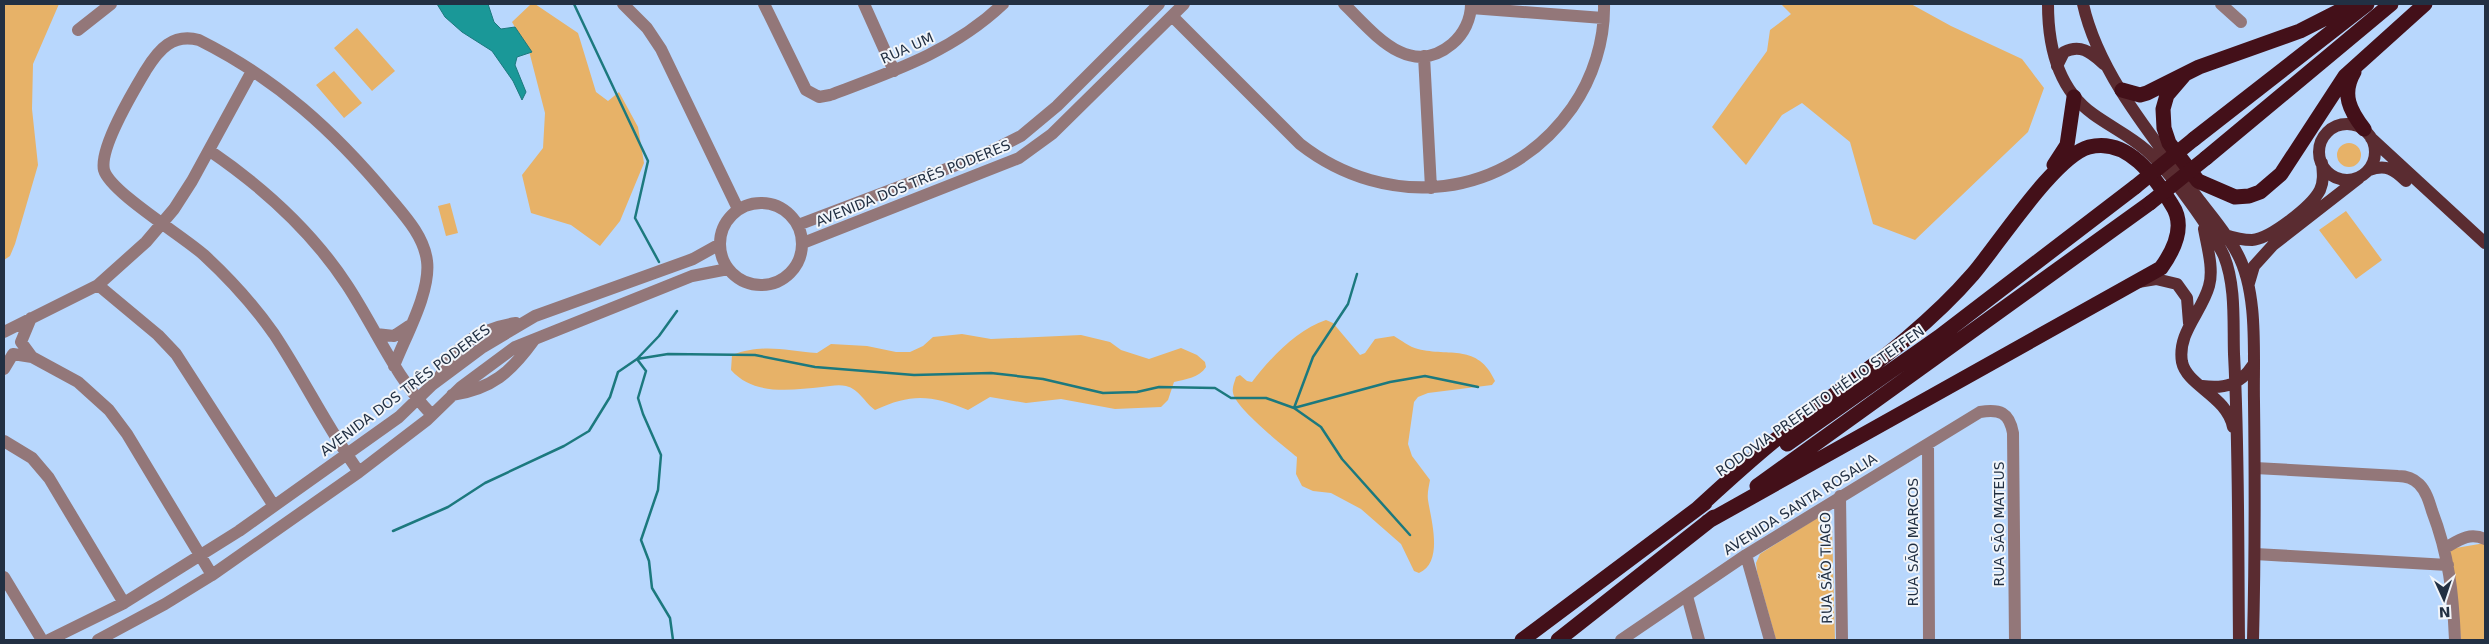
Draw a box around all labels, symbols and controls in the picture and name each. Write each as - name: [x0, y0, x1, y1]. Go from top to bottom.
- street label: RUA UM: [878, 29, 936, 67]
- street label: AVENIDA DOS TRÊS PODERES: [813, 136, 1013, 229]
- street label: AVENIDA DOS TRÊS PODERES: [316, 320, 493, 459]
- street label: RODOVIA PREFEITO HÉLIO STEFFEN: [1713, 323, 1927, 479]
- street label: AVENIDA SANTA ROSALIA: [1720, 450, 1880, 558]
- street label: RUA SÃO MATEUS: [1991, 461, 2007, 587]
- street label: RUA SÃO MARCOS: [1905, 478, 1921, 606]
- street label: RUA SÃO TIAGO: [1817, 512, 1835, 624]
- north arrow: [2419, 574, 2469, 624]
- text: N: [2438, 604, 2451, 620]

